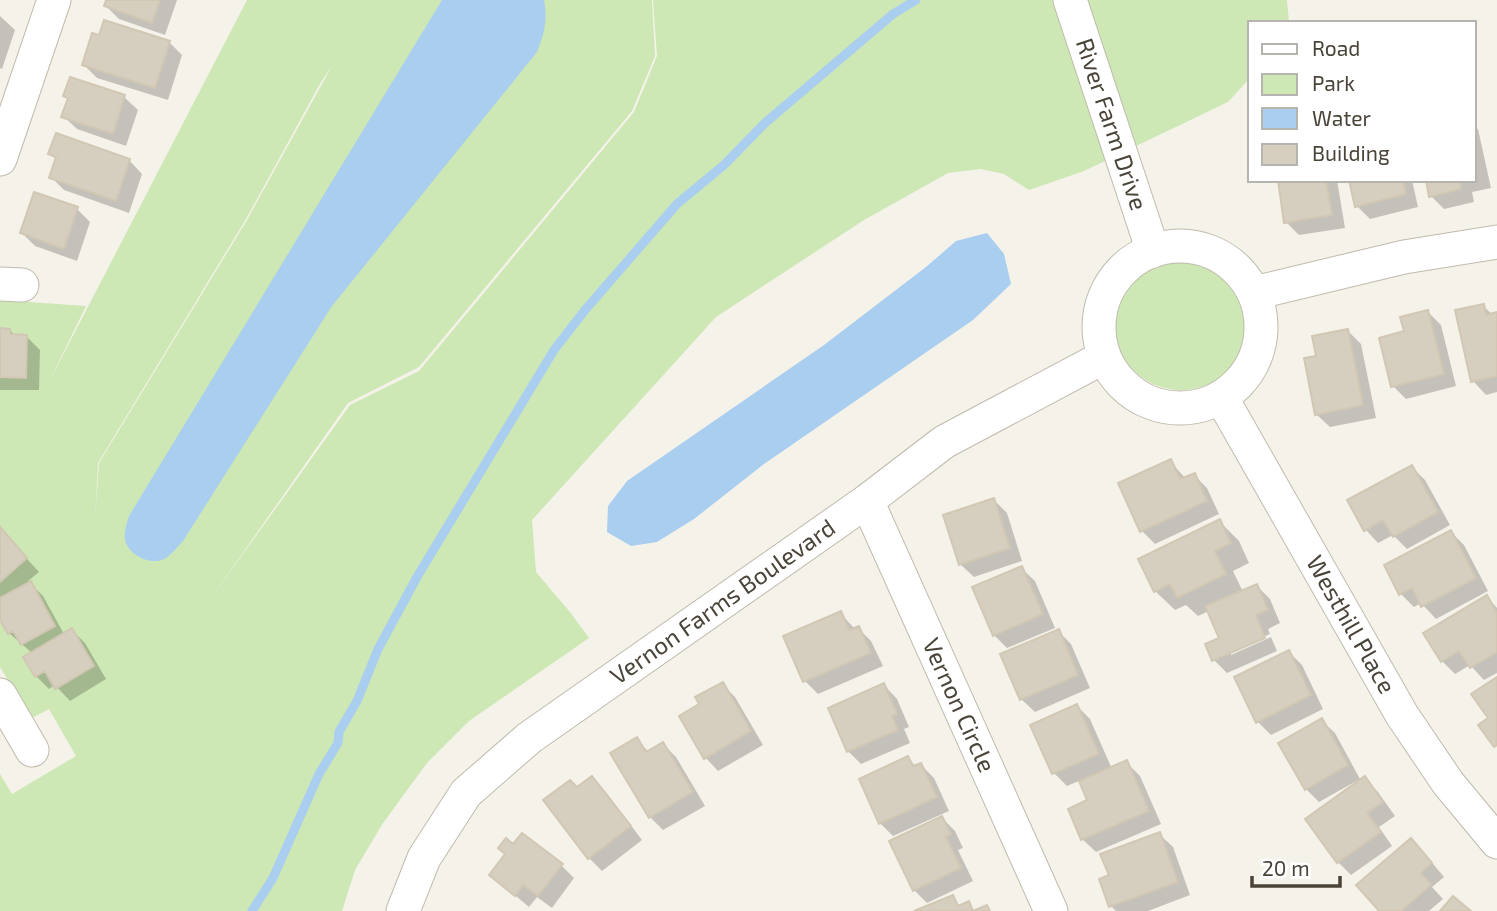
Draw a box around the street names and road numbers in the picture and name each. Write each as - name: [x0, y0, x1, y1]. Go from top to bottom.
- street label: River Farm Drive: [1071, 34, 1154, 214]
- street label: Vernon Farms Boulevard: [604, 512, 840, 690]
- street label: Westhill Place: [1301, 550, 1403, 698]
- street label: Vernon Circle: [917, 633, 1003, 776]

